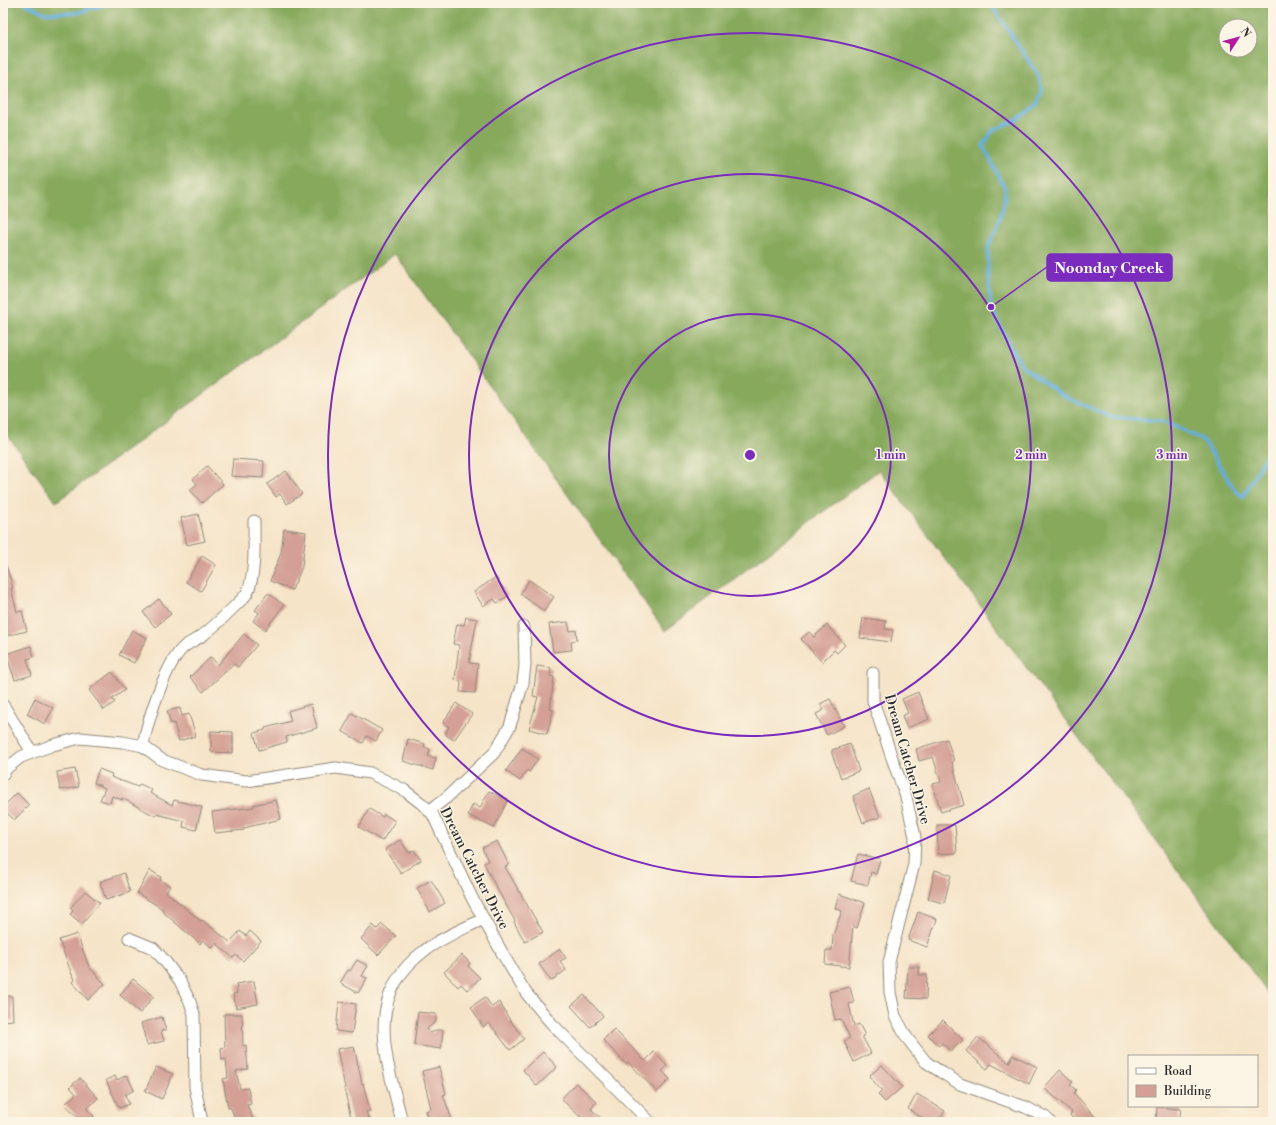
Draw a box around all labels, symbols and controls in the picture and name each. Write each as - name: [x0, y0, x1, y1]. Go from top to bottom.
- north arrow: [1218, 18, 1258, 58]
- text: N: [1237, 25, 1254, 41]
- callout: Noonday Creek: [1047, 254, 1172, 281]
- text: Noonday Creek: [1054, 259, 1164, 278]
- centre of rings: [743, 448, 757, 462]
- text: 1 min: [876, 448, 907, 463]
- text: 2 min: [1015, 448, 1047, 463]
- text: 3 min: [1156, 448, 1188, 463]
- street label: Dream Catcher Drive: [880, 692, 934, 826]
- street label: Dream Catcher Drive: [436, 804, 513, 932]
- legend: [1128, 1055, 1258, 1107]
- text: Road: [1164, 1064, 1192, 1079]
- text: Building: [1163, 1084, 1212, 1099]

